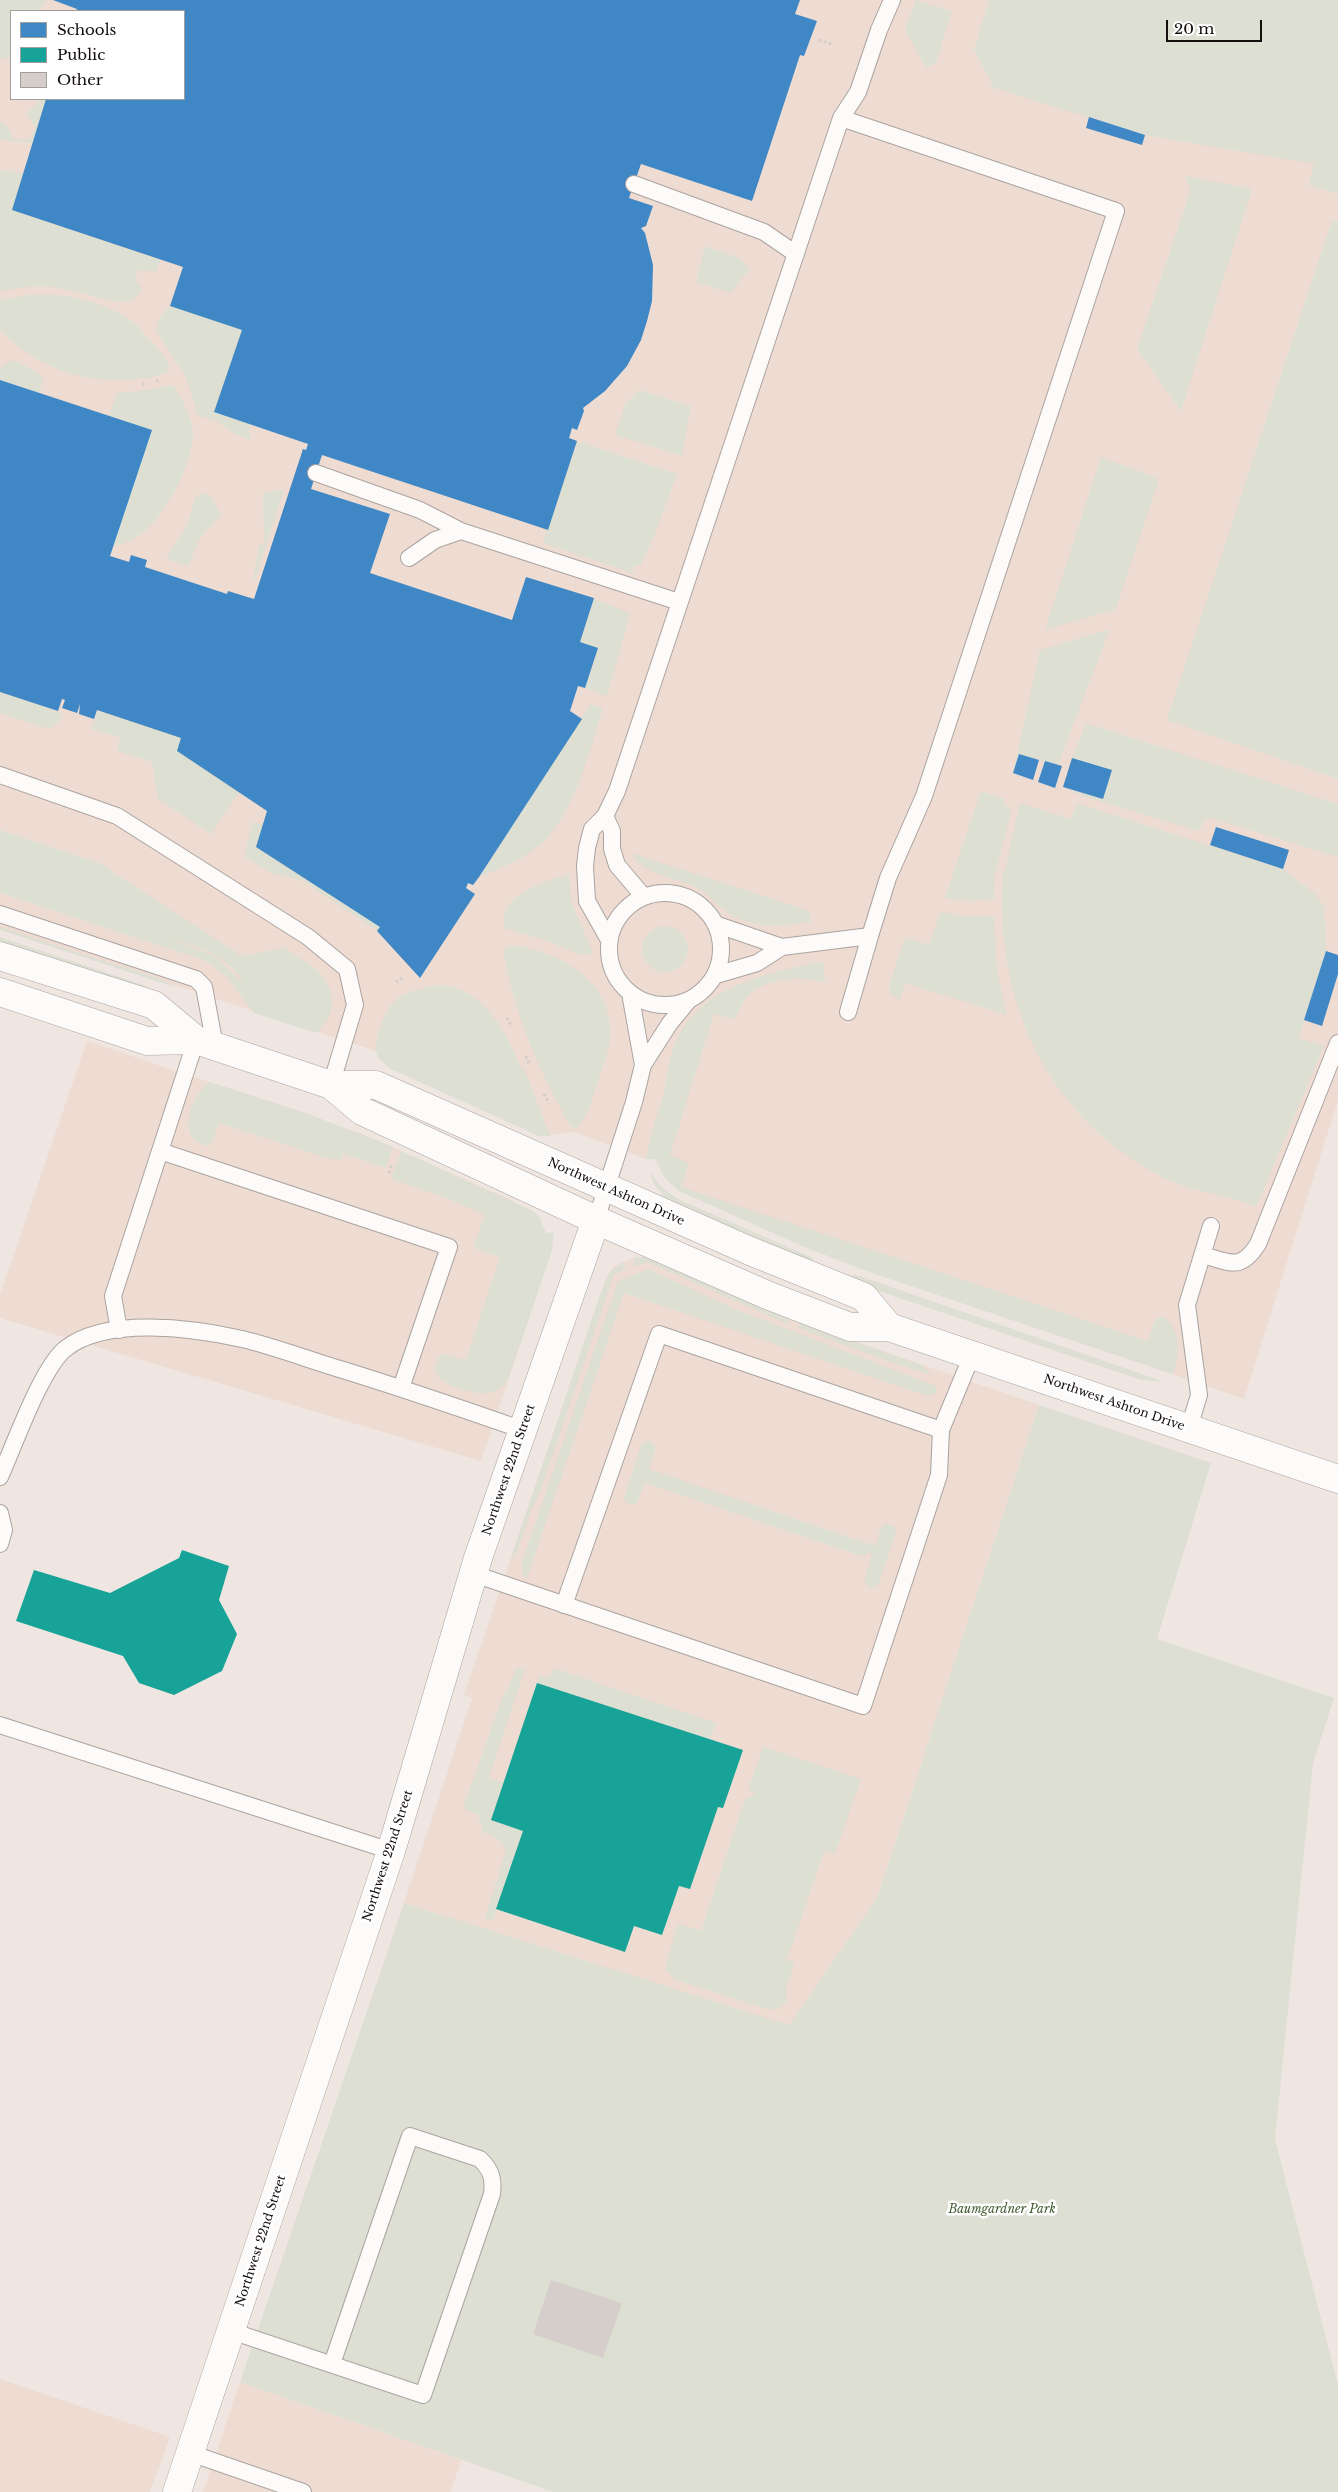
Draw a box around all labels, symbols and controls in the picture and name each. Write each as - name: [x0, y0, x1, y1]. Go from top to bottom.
- legend: [10, 10, 185, 100]
- scale bar: [1168, 10, 1264, 42]
- text: 20 m: [1174, 19, 1214, 38]
- text: Schools: [57, 20, 116, 39]
- text: Public: [57, 45, 105, 64]
- text: Other: [57, 70, 103, 89]
- street label: Northwest Ashton Drive: [545, 1155, 687, 1229]
- street label: Northwest Ashton Drive: [1042, 1372, 1186, 1434]
- street label: Northwest 22nd Street: [480, 1403, 538, 1537]
- street label: Northwest 22nd Street: [360, 1788, 416, 1924]
- street label: Northwest 22nd Street: [233, 2173, 289, 2309]
- park label: Baumgardner Park: [948, 2203, 1056, 2217]

